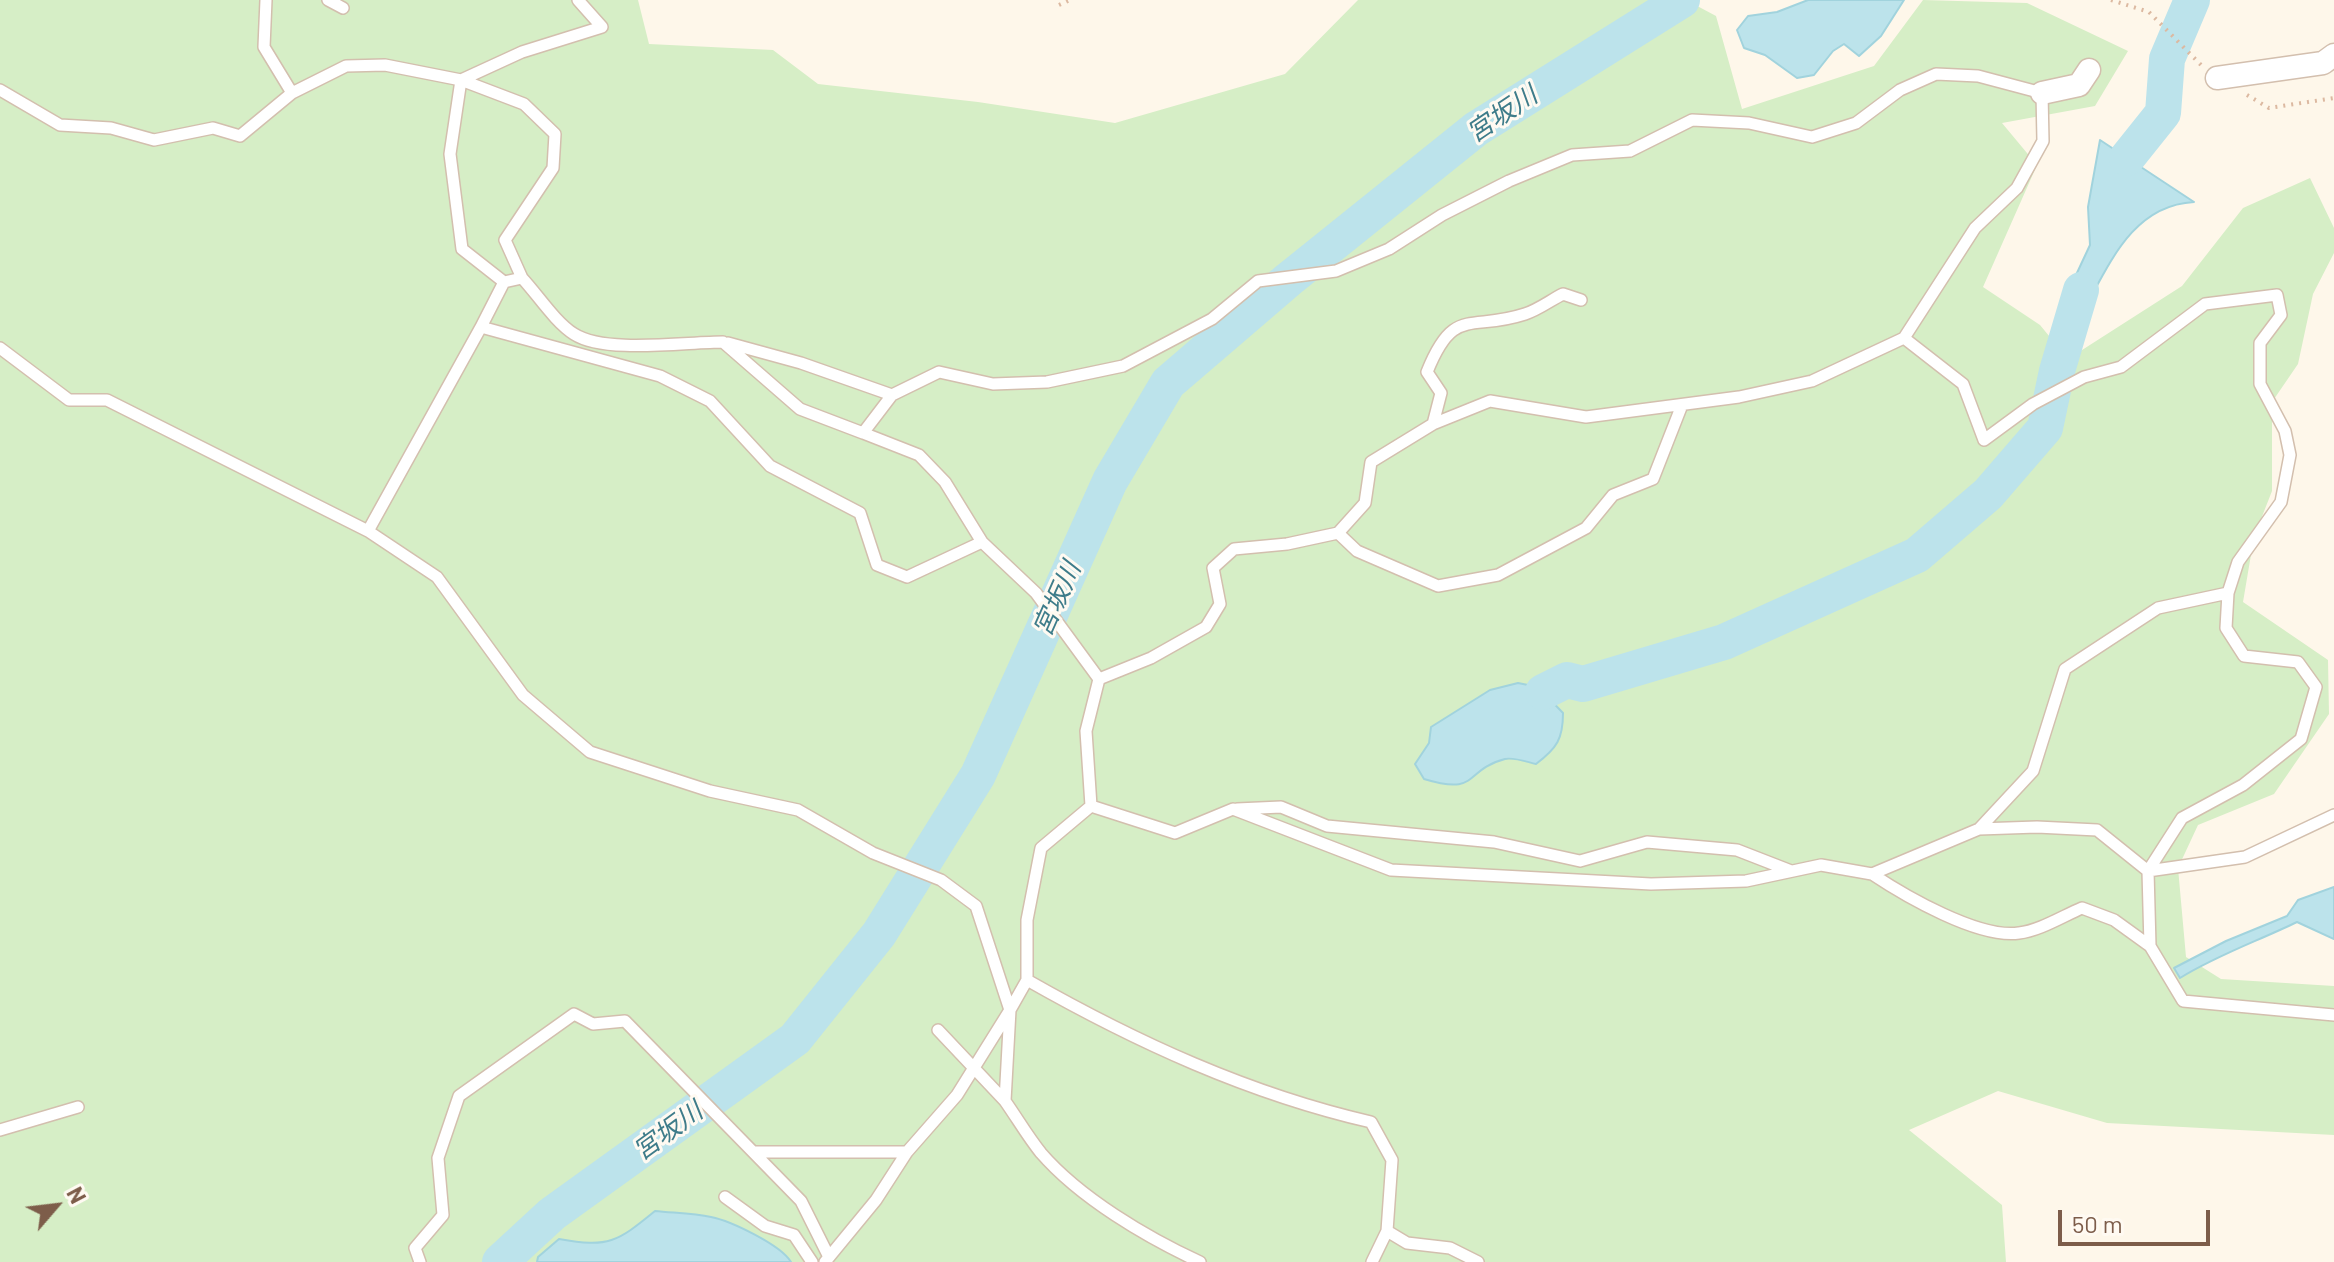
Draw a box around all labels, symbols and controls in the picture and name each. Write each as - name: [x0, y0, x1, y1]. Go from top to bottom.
- water label: 宮坂川: [1461, 79, 1543, 149]
- water label: 宮坂川: [1027, 557, 1087, 641]
- water label: 宮坂川: [627, 1095, 709, 1167]
- north arrow: [16, 1166, 96, 1246]
- text: N: [62, 1182, 92, 1207]
- scale bar: [2062, 1194, 2214, 1244]
- text: 50 m: [2072, 1209, 2123, 1238]

